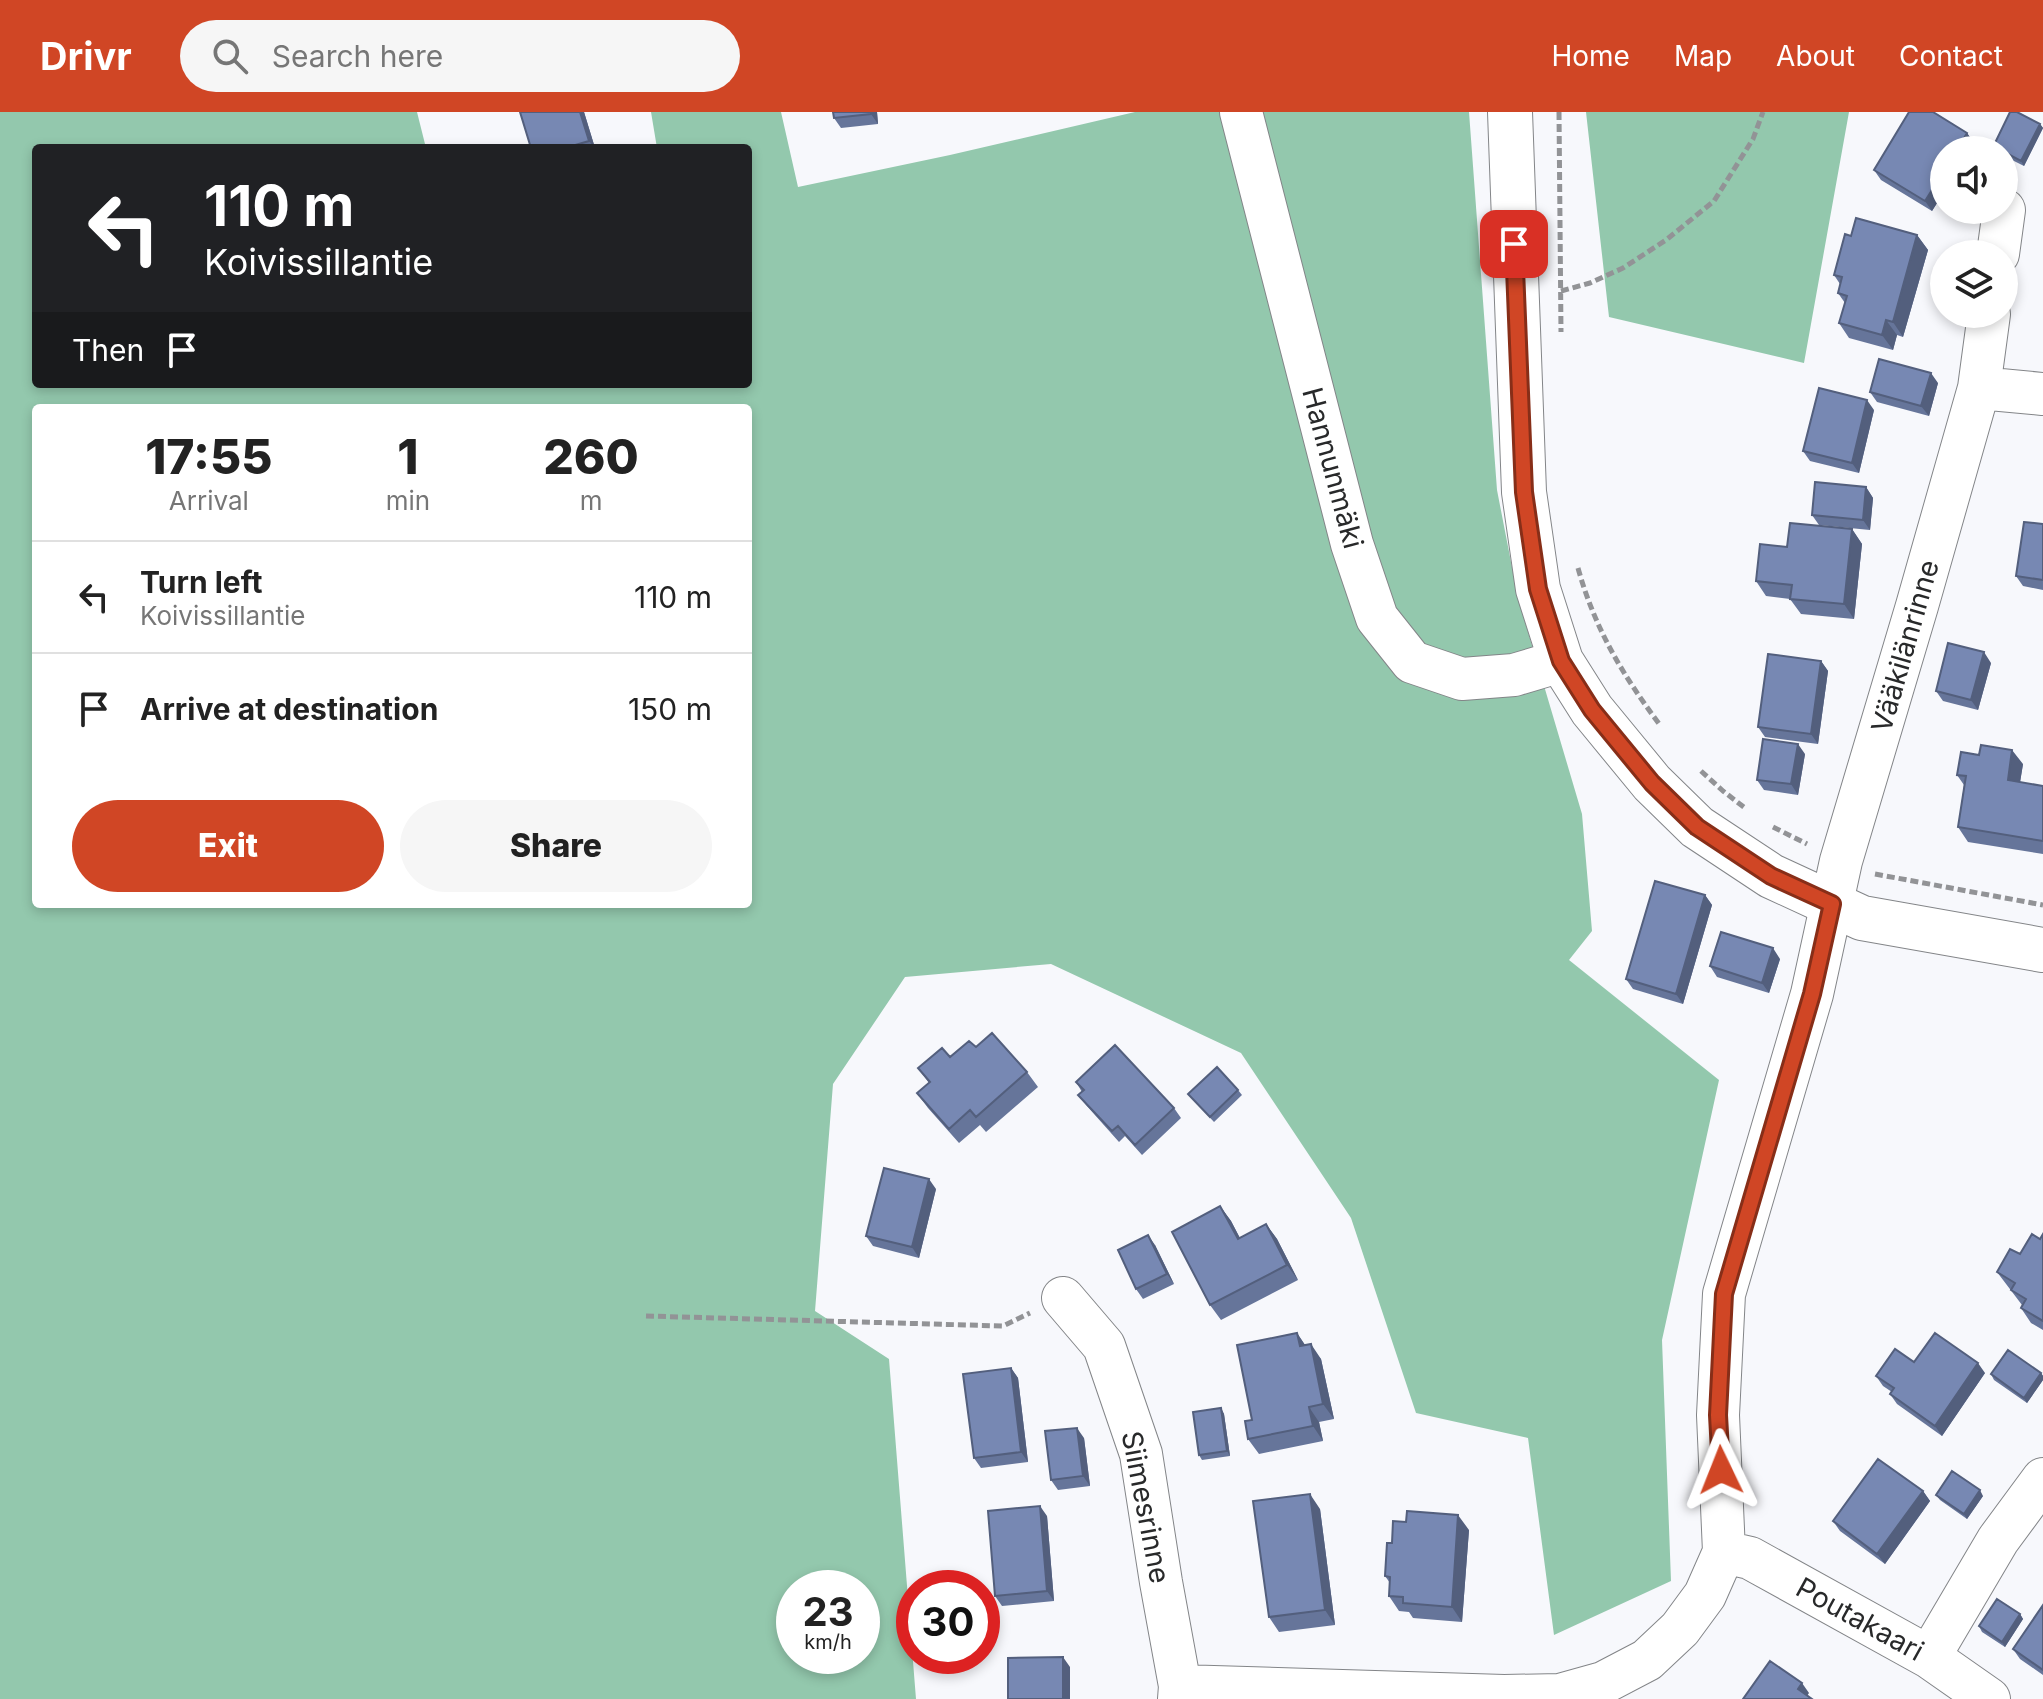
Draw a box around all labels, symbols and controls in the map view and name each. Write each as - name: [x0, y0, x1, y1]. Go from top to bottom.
- search box: [180, 20, 740, 92]
- text: Drivr: [40, 33, 132, 79]
- icon: search: [208, 34, 252, 78]
- text: Search here: [272, 38, 443, 74]
- text: Home: [1551, 39, 1630, 73]
- text: Map: [1674, 39, 1732, 73]
- text: About: [1776, 39, 1855, 73]
- text: Contact: [1899, 39, 2003, 73]
- map controls: [1930, 136, 2018, 328]
- button: sound: [1930, 136, 2018, 224]
- text: 110 m: [204, 172, 354, 240]
- icon: left: [72, 176, 176, 280]
- pin: [1480, 210, 1548, 278]
- icon: arrive: [1492, 222, 1536, 266]
- text: Koivissillantie: [204, 240, 433, 284]
- button: layers: [1930, 240, 2018, 328]
- icon: arrive: [160, 328, 204, 372]
- text: Then: [72, 332, 144, 368]
- street label: Hannunmäki: [1295, 384, 1371, 552]
- text: 17:55: [145, 427, 272, 486]
- text: 1: [397, 427, 418, 486]
- text: 260: [543, 427, 639, 486]
- text: Arrival: [169, 485, 249, 516]
- text: min: [386, 485, 430, 516]
- text: m: [580, 485, 602, 516]
- street label: Vääkilänrinne: [1864, 556, 1946, 736]
- text: Turn left: [140, 564, 262, 600]
- icon: left: [72, 575, 116, 619]
- text: 110 m: [634, 579, 712, 615]
- text: Koivissillantie: [140, 600, 306, 631]
- icon: arrive: [72, 687, 116, 731]
- text: Arrive at destination: [140, 691, 438, 727]
- text: 150 m: [628, 691, 712, 727]
- button: Exit: [72, 800, 384, 892]
- button: Share: [400, 800, 712, 892]
- street label: Siimesrinne: [1115, 1428, 1177, 1586]
- position arrow: [1679, 1428, 1763, 1512]
- speed limit sign: 30: [896, 1570, 1000, 1674]
- street label: Poutakaari: [1790, 1570, 1930, 1668]
- text: 23: [802, 1587, 854, 1636]
- text: km/h: [804, 1630, 852, 1654]

